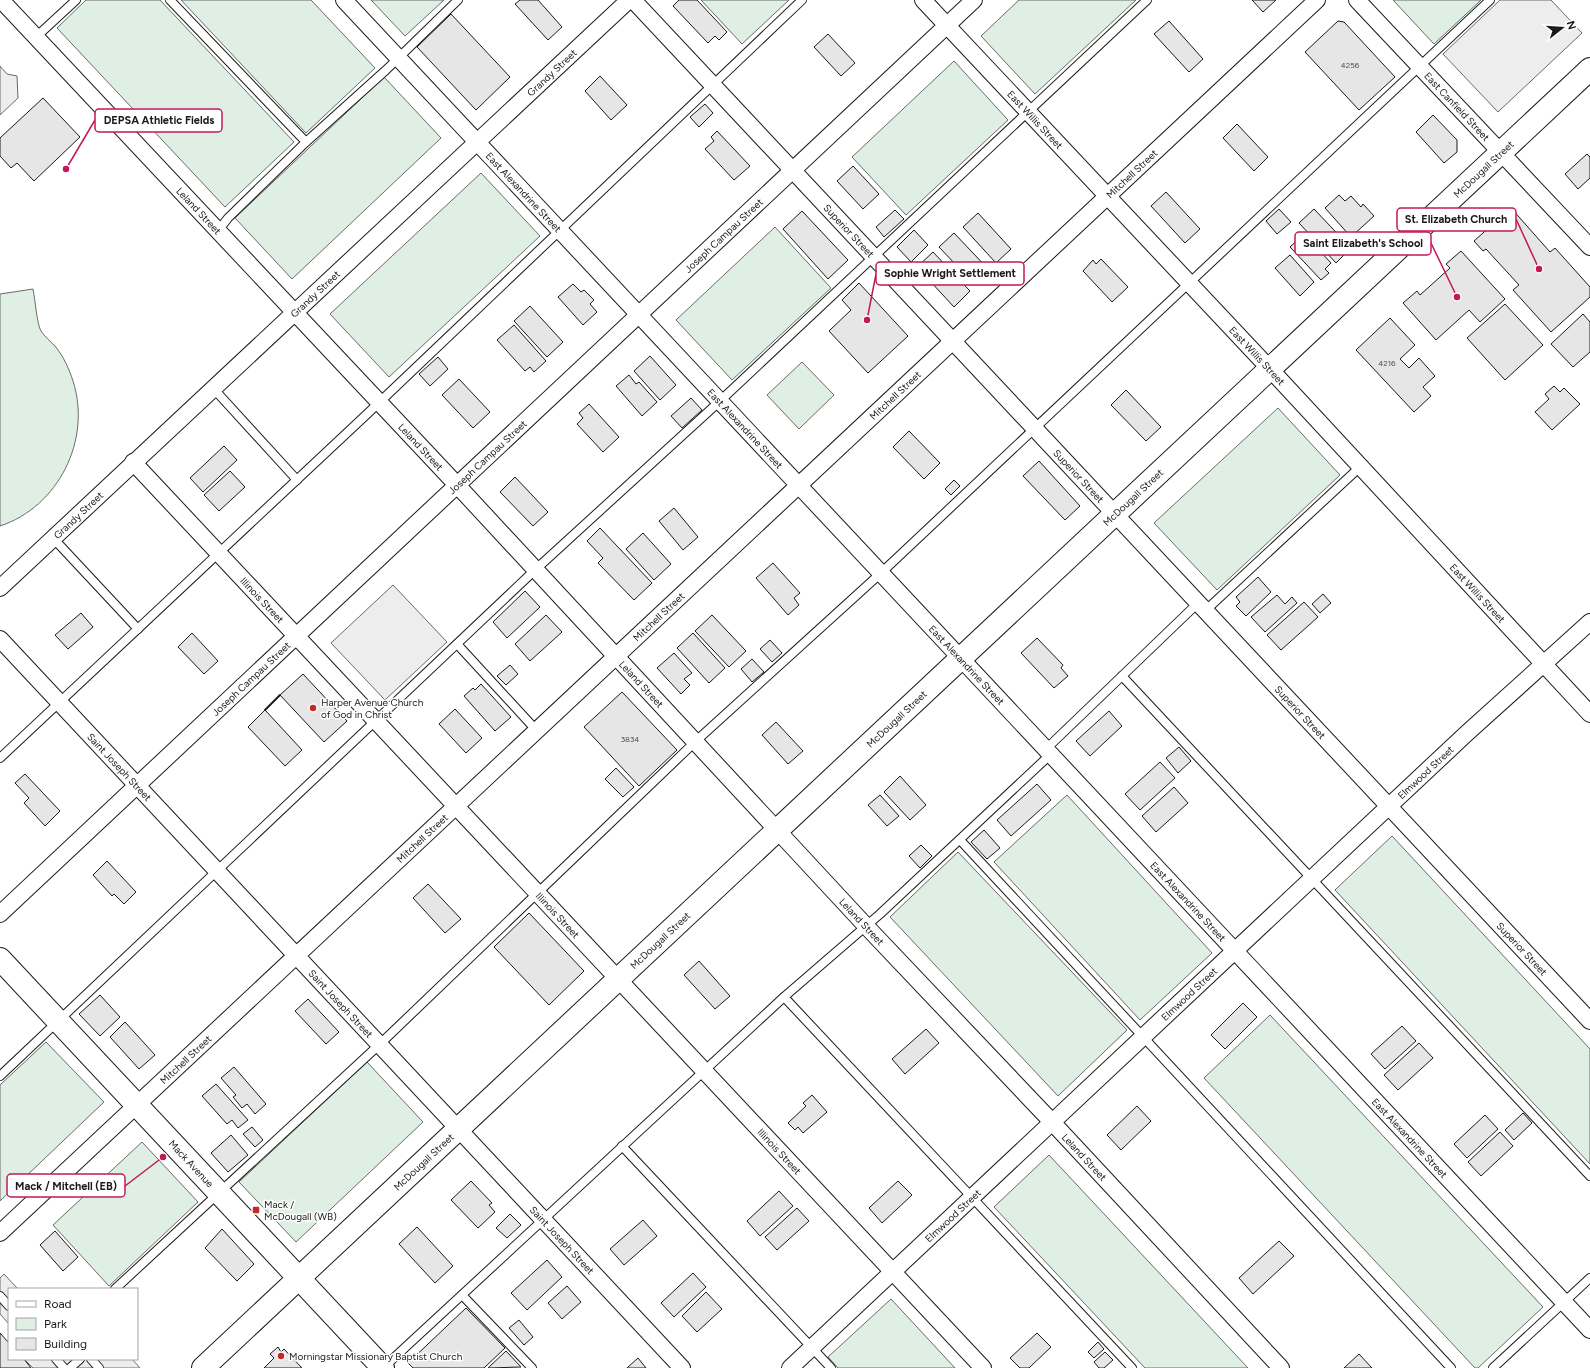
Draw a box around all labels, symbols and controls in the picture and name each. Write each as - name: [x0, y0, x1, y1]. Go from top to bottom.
- north arrow: [1542, 8, 1582, 48]
- text: N: [1564, 19, 1579, 31]
- street label: Grandy Street: [524, 46, 580, 99]
- house number: 4256: [1341, 60, 1360, 70]
- street label: East Canfield Street: [1421, 69, 1493, 144]
- street label: East Willis Street: [1004, 88, 1066, 152]
- callout: DEPSA Athletic Fields: [95, 109, 222, 132]
- text: DEPSA Athletic Fields: [104, 114, 214, 127]
- street label: McDougall Street: [1451, 138, 1517, 201]
- street label: Mitchell Street: [1103, 147, 1161, 201]
- street label: East Alexandrine Street: [483, 150, 564, 235]
- street label: Leland Street: [173, 185, 224, 237]
- street label: Joseph Campau Street: [682, 195, 766, 276]
- street label: Superior Street: [821, 201, 877, 261]
- callout: St. Elizabeth Church: [1397, 208, 1516, 231]
- text: St. Elizabeth Church: [1405, 213, 1507, 226]
- callout: Saint Elizabeth's School: [1295, 232, 1431, 255]
- text: Saint Elizabeth's School: [1303, 237, 1423, 250]
- callout: Sophie Wright Settlement: [876, 262, 1024, 285]
- text: Sophie Wright Settlement: [884, 267, 1017, 280]
- street label: Grandy Street: [288, 268, 343, 320]
- street label: East Willis Street: [1226, 324, 1288, 388]
- house number: 4216: [1378, 358, 1396, 368]
- street label: Mitchell Street: [867, 368, 924, 423]
- street label: East Alexandrine Street: [704, 386, 786, 472]
- street label: Joseph Campau Street: [445, 417, 530, 497]
- street label: Leland Street: [395, 421, 446, 473]
- street label: Superior Street: [1050, 447, 1107, 506]
- street label: McDougall Street: [1100, 466, 1166, 529]
- street label: Grandy Street: [51, 489, 106, 542]
- street label: East Willis Street: [1447, 561, 1508, 626]
- street label: Illinois Street: [237, 574, 287, 626]
- street label: Mitchell Street: [630, 589, 687, 644]
- street label: East Alexandrine Street: [926, 622, 1007, 708]
- street label: Joseph Campau Street: [209, 639, 293, 719]
- street label: Leland Street: [616, 658, 666, 711]
- street label: Superior Street: [1272, 683, 1328, 742]
- street label: McDougall Street: [864, 687, 930, 750]
- place label: Harper Avenue Church of God in Christ: [321, 696, 424, 721]
- marker: Harper Avenue Church of God in Christ: [308, 703, 318, 713]
- street label: Saint Joseph Street: [84, 730, 154, 804]
- house number: 3834: [621, 734, 639, 744]
- street label: Elmwood Street: [1395, 743, 1457, 802]
- street label: Mitchell Street: [394, 811, 451, 866]
- street label: East Alexandrine Street: [1147, 859, 1229, 945]
- street label: Illinois Street: [533, 889, 582, 941]
- street label: Leland Street: [836, 895, 887, 948]
- street label: McDougall Street: [627, 909, 693, 972]
- street label: Superior Street: [1493, 919, 1550, 978]
- street label: Elmwood Street: [1158, 965, 1220, 1024]
- street label: Saint Joseph Street: [306, 967, 376, 1041]
- street label: Mitchell Street: [157, 1032, 214, 1087]
- street label: East Alexandrine Street: [1369, 1095, 1450, 1181]
- street label: Illinois Street: [755, 1126, 804, 1177]
- street label: McDougall Street: [391, 1130, 457, 1193]
- street label: Leland Street: [1059, 1131, 1109, 1184]
- street label: Mack Avenue: [166, 1137, 217, 1191]
- callout: Mack / Mitchell (EB): [7, 1174, 125, 1197]
- text: Mack / Mitchell (EB): [15, 1180, 117, 1193]
- street label: Elmwood Street: [922, 1186, 984, 1245]
- place label: Mack / McDougall (WB): [264, 1198, 337, 1223]
- street label: Saint Joseph Street: [527, 1204, 597, 1277]
- marker: Mack / McDougall (WB): [251, 1205, 261, 1215]
- legend: [8, 1288, 138, 1360]
- text: Road: [44, 1297, 72, 1311]
- text: Park: [44, 1317, 67, 1331]
- text: Building: [44, 1337, 87, 1351]
- place label: Morningstar Missionary Baptist Church: [289, 1350, 463, 1363]
- marker: Morningstar Missionary Baptist Church: [276, 1351, 286, 1361]

